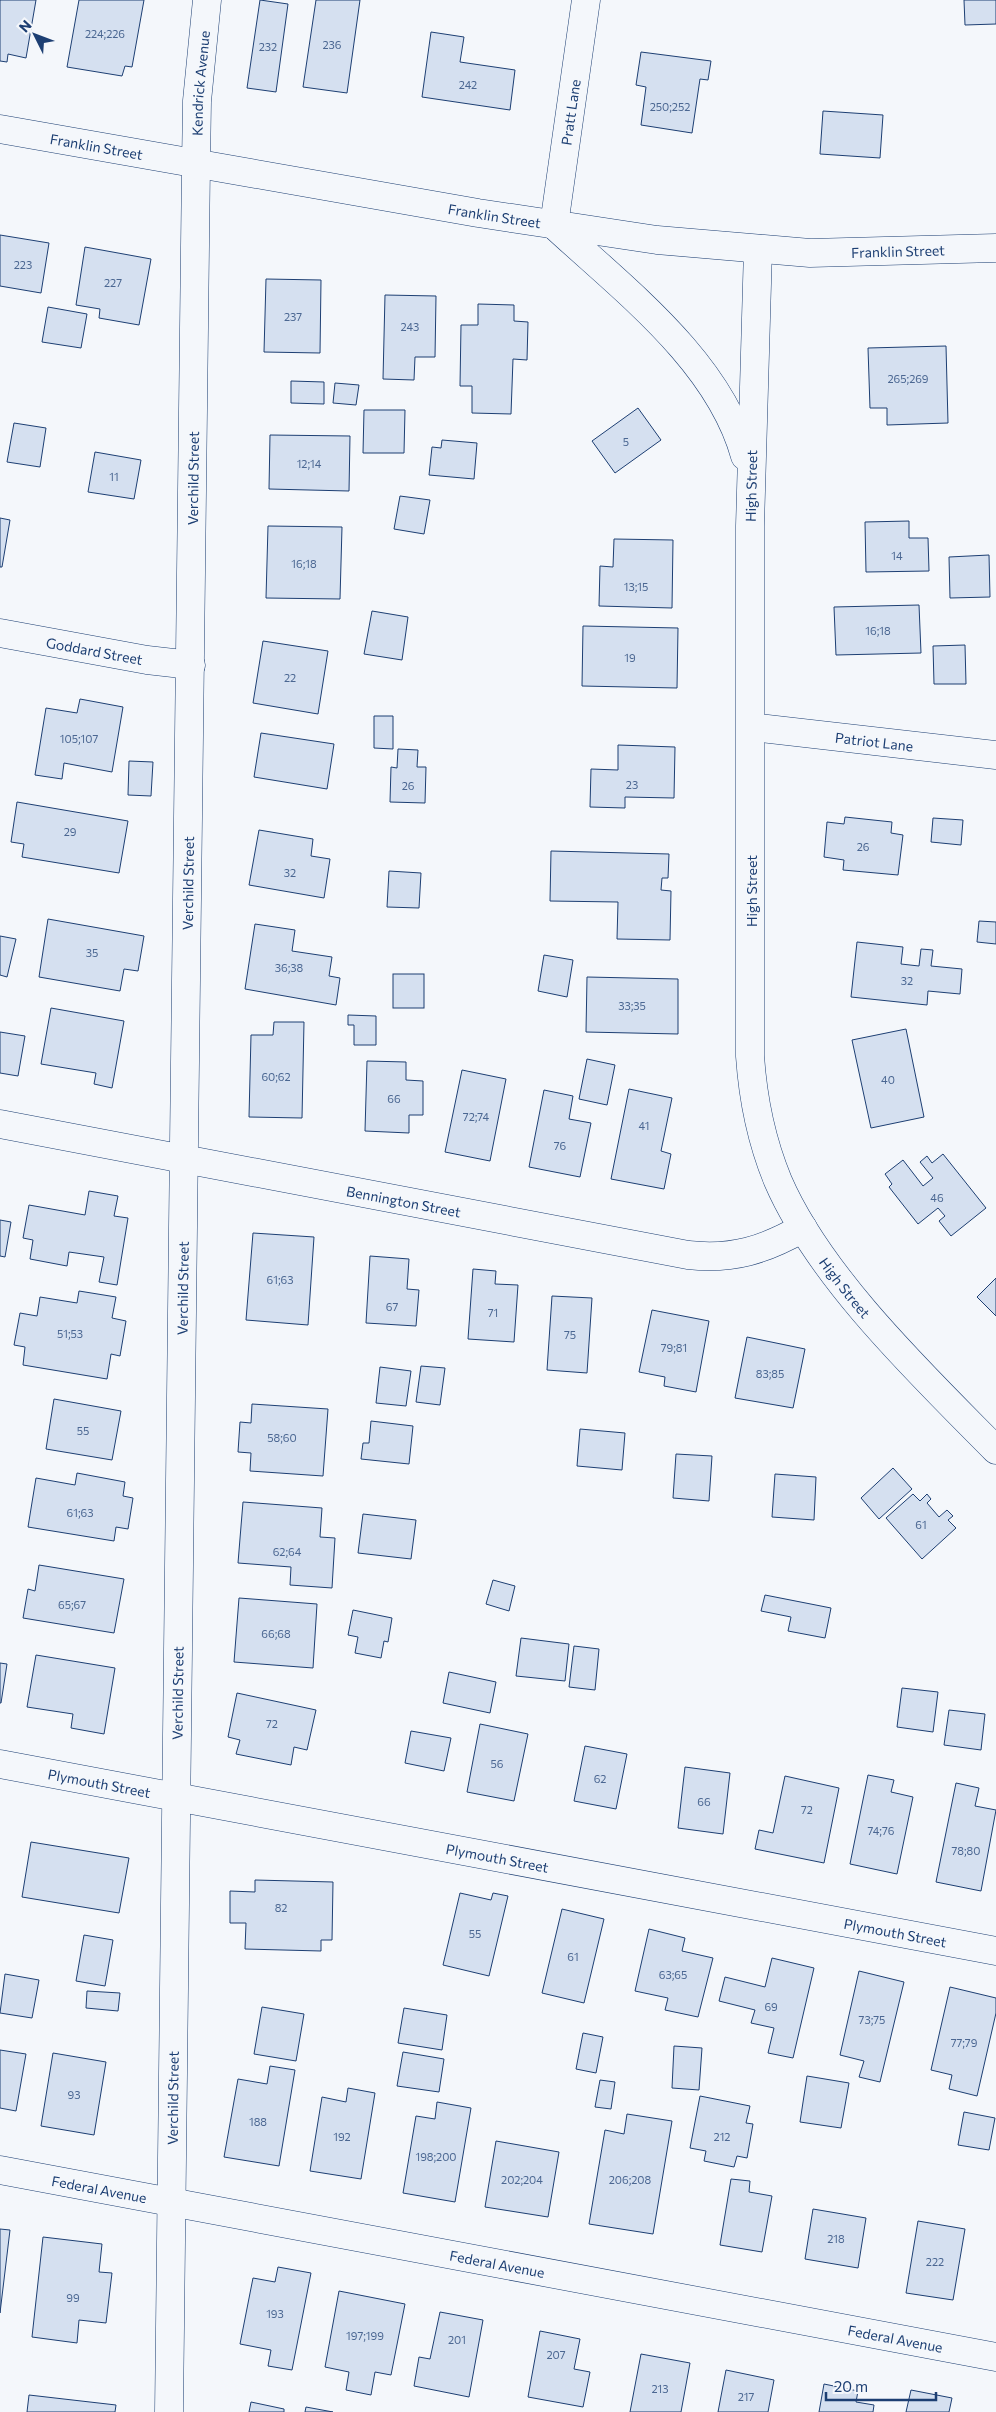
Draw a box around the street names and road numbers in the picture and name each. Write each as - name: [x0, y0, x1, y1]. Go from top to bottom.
- street label: Kendrick Avenue: [188, 30, 212, 136]
- street label: Pratt Lane: [557, 78, 583, 146]
- street label: Franklin Street: [49, 129, 144, 162]
- street label: Franklin Street: [447, 199, 542, 231]
- street label: Franklin Street: [851, 241, 945, 260]
- street label: Verchild Street: [183, 431, 202, 525]
- street label: High Street: [742, 450, 760, 522]
- street label: Goddard Street: [45, 633, 144, 668]
- street label: Patriot Lane: [834, 728, 914, 754]
- street label: Verchild Street: [178, 836, 197, 930]
- street label: High Street: [743, 855, 760, 927]
- street label: Bennington Street: [345, 1182, 463, 1220]
- street label: Verchild Street: [173, 1241, 191, 1335]
- street label: High Street: [816, 1254, 874, 1321]
- street label: Verchild Street: [168, 1646, 186, 1740]
- street label: Plymouth Street: [47, 1765, 152, 1801]
- street label: Plymouth Street: [445, 1839, 550, 1875]
- street label: Plymouth Street: [843, 1914, 948, 1950]
- street label: Verchild Street: [163, 2051, 181, 2145]
- street label: Federal Avenue: [50, 2171, 148, 2206]
- street label: Federal Avenue: [448, 2246, 546, 2281]
- street label: Federal Avenue: [846, 2321, 944, 2355]

